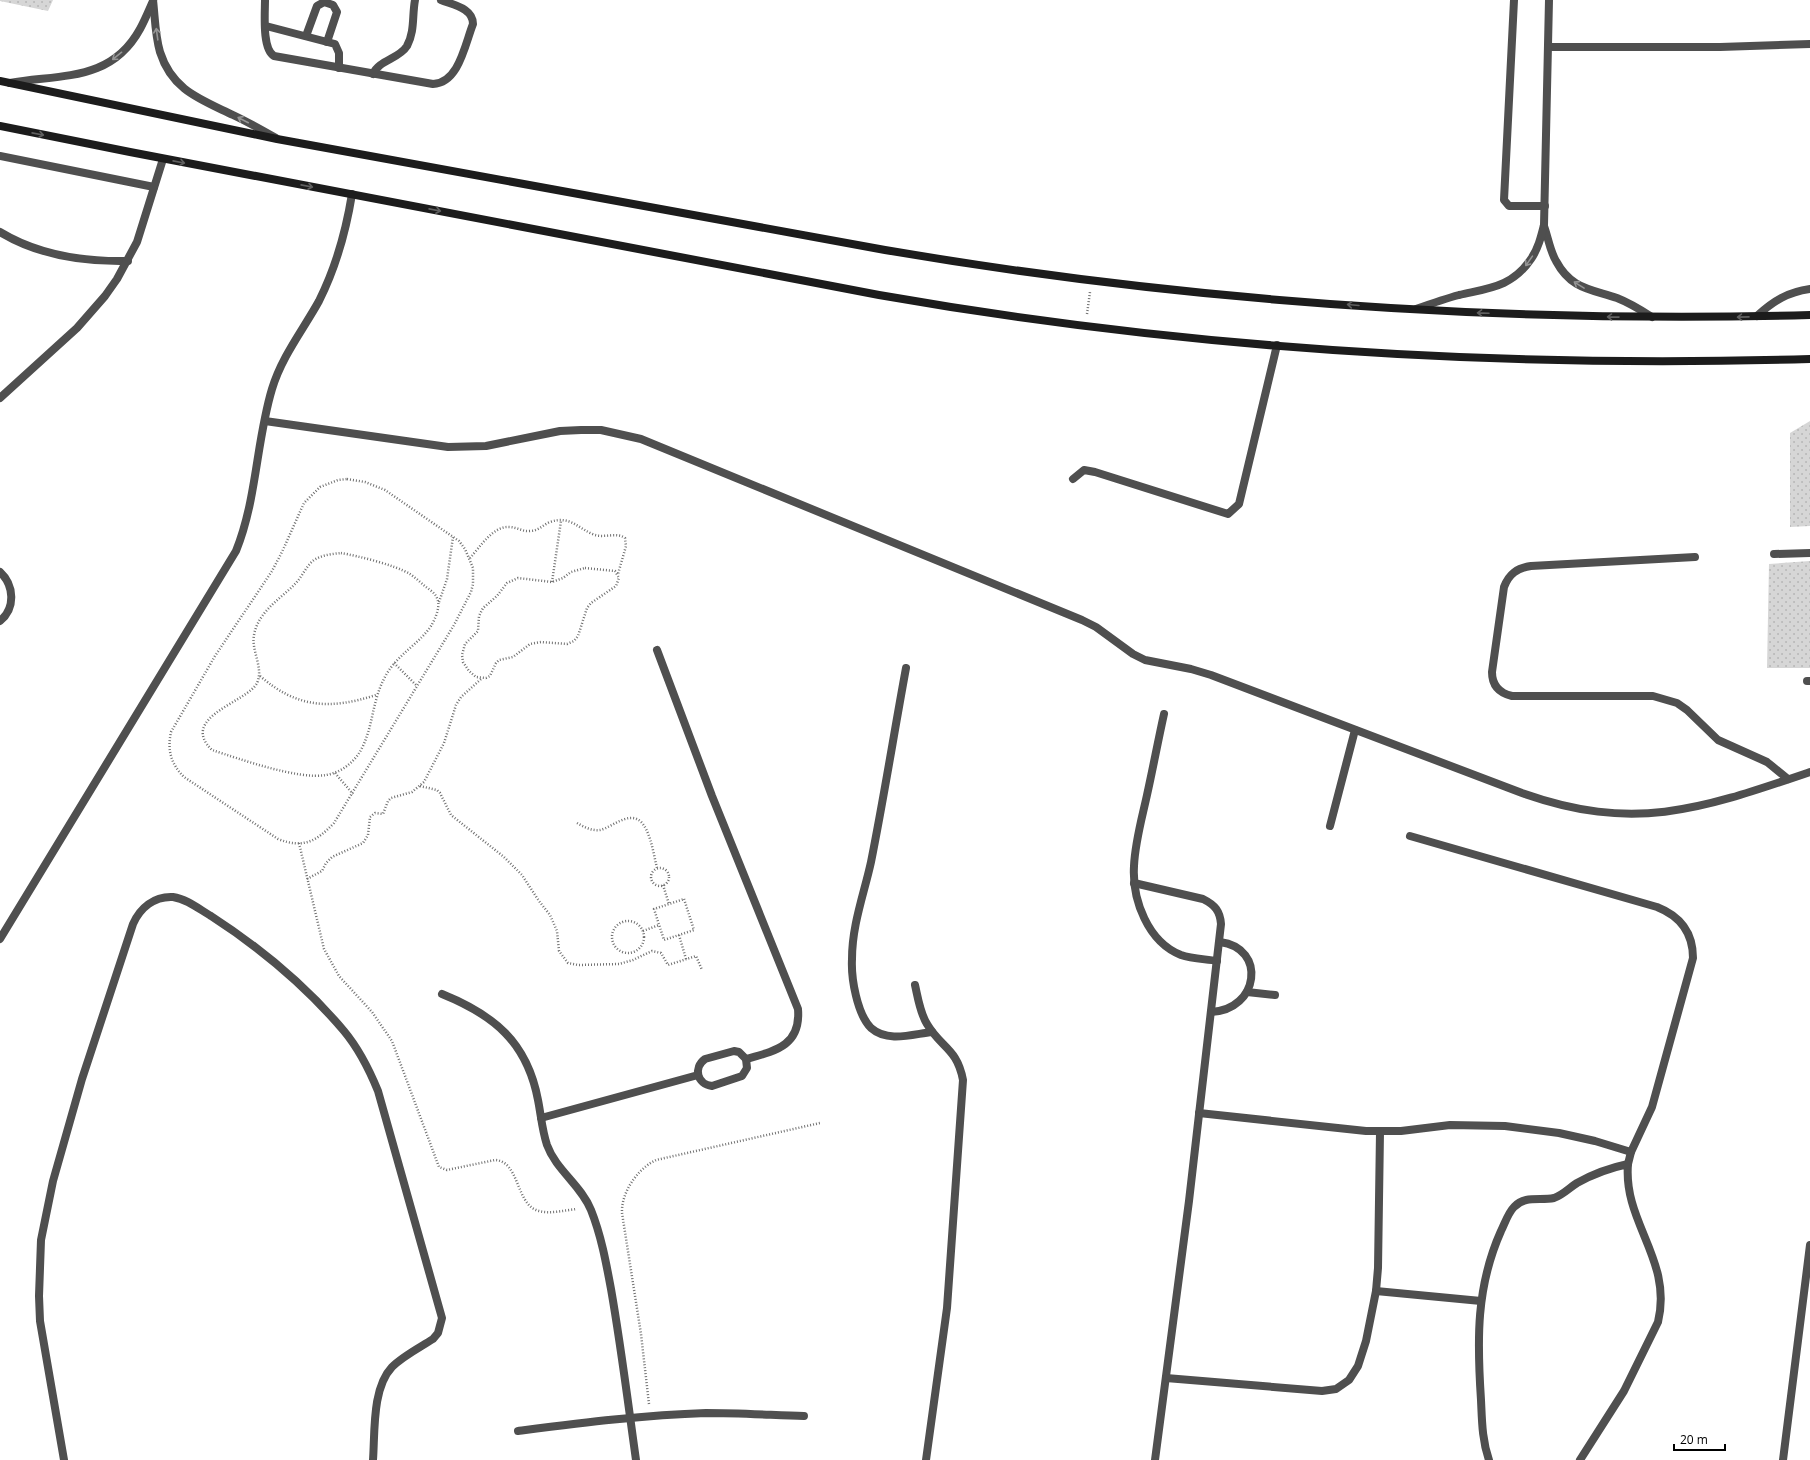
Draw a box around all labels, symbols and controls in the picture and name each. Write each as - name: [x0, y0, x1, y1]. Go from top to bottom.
- one-way arrow: [153, 28, 161, 41]
- one-way arrow: [111, 51, 122, 60]
- one-way arrow: [237, 116, 249, 123]
- one-way arrow: [31, 130, 44, 138]
- one-way arrow: [173, 158, 186, 166]
- one-way arrow: [300, 182, 313, 190]
- one-way arrow: [428, 206, 441, 214]
- one-way arrow: [1525, 255, 1533, 266]
- one-way arrow: [1573, 281, 1584, 289]
- one-way arrow: [1347, 302, 1360, 309]
- one-way arrow: [1477, 309, 1490, 317]
- one-way arrow: [1607, 313, 1620, 320]
- one-way arrow: [1737, 313, 1750, 320]
- scale bar: [1674, 1426, 1725, 1452]
- text: 20 m: [1680, 1431, 1708, 1448]

